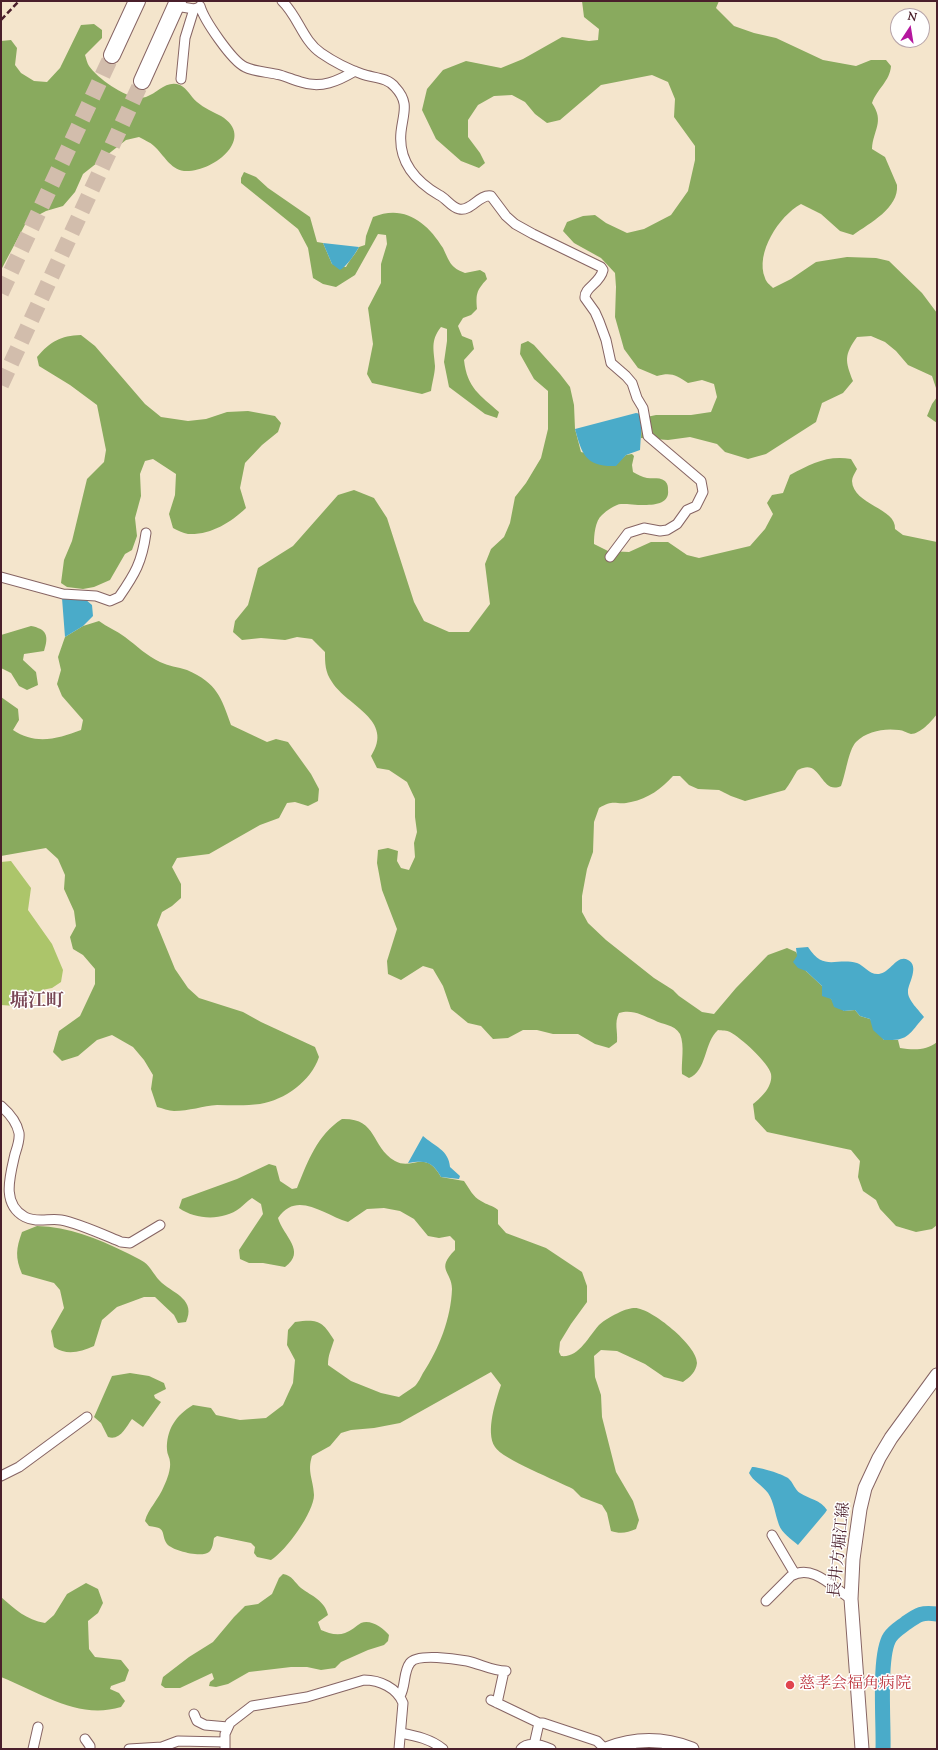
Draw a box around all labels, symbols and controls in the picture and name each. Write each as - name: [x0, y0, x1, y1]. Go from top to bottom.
- north arrow: [890, 8, 930, 48]
- text: N: [906, 9, 918, 26]
- district label: 堀江町: [10, 992, 64, 1014]
- street label: 長井方堀江線: [826, 1501, 856, 1599]
- place label: 慈孝会福角病院: [799, 1675, 911, 1695]
- marker: 慈孝会福角病院: [784, 1679, 796, 1691]

